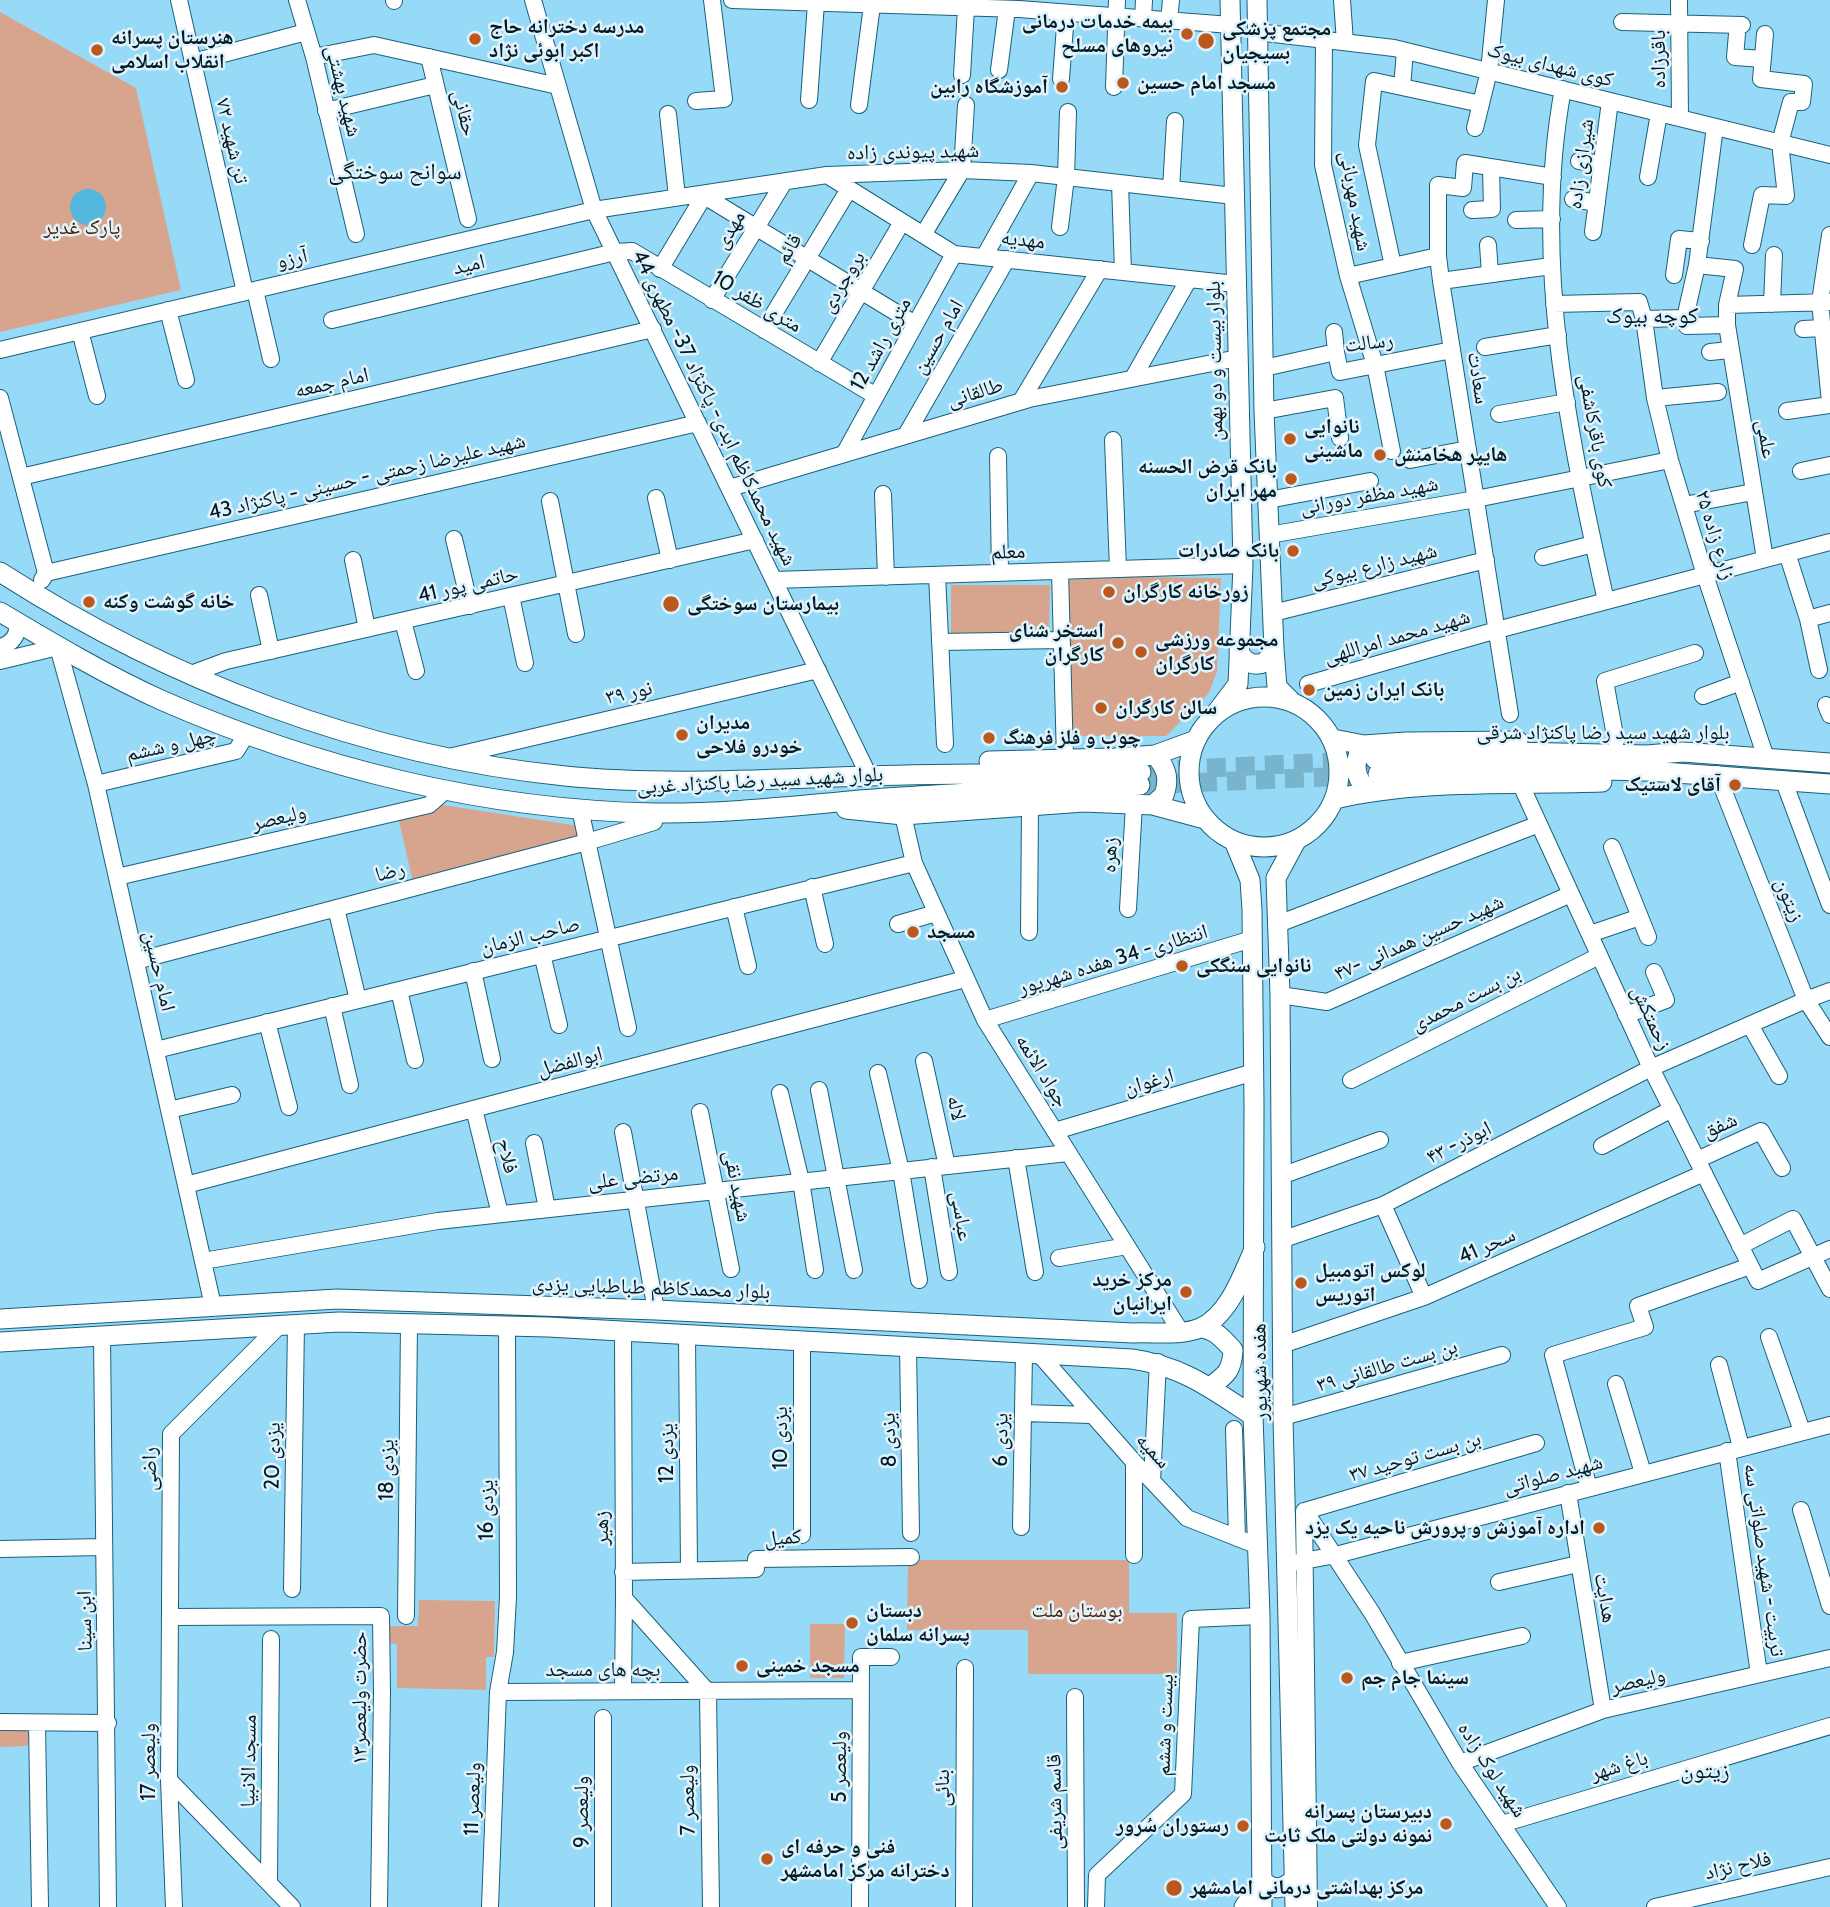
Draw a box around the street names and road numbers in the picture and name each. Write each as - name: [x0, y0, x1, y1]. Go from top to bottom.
- street label: باقرزاده: [1646, 30, 1672, 88]
- street label: کوی شهدای بیوک: [1484, 37, 1616, 93]
- street label: شهید بهشتی: [319, 42, 367, 140]
- street label: حقانی: [446, 87, 482, 139]
- street label: ۷۲ تن شهید: [210, 96, 254, 186]
- street label: شیرازی زاده: [1562, 117, 1600, 211]
- street label: شهید پیوندی زاده: [847, 138, 979, 166]
- street label: شهید مهربانی: [1334, 149, 1376, 253]
- street label: مهدی: [709, 206, 751, 254]
- street label: مهدیه: [1000, 225, 1046, 255]
- street label: قائم: [770, 229, 808, 269]
- street label: آرزو: [274, 243, 310, 275]
- street label: شهید محمدکاظم ابدی- پاکنژاد 37- مطهری 44: [626, 246, 802, 570]
- street label: بروجردی: [815, 247, 871, 317]
- street label: امید: [451, 249, 487, 281]
- street label: 10 متری ظفر: [708, 265, 806, 339]
- street label: بلوار بیست و دو بهمن: [1201, 281, 1229, 441]
- street label: 12 متری راشد: [845, 293, 917, 395]
- street label: امام حسین: [907, 295, 969, 379]
- street label: رسالت: [1343, 328, 1395, 358]
- street label: سعادت: [1461, 350, 1495, 406]
- street label: امام جمعه: [293, 362, 371, 404]
- street label: کوی باقرکاشفی: [1573, 372, 1617, 490]
- street label: طالقانی: [944, 373, 1006, 413]
- street label: علمی: [1751, 418, 1781, 460]
- street label: شهید علیرضا زحمتی - حسینی - پاکنژاد 43: [206, 428, 528, 526]
- street label: شهید مظفر دورانی: [1298, 471, 1440, 521]
- street label: زارع زاده ۲۵: [1689, 487, 1741, 583]
- street label: شهید زارع بیوکی: [1308, 538, 1440, 594]
- street label: معلم: [990, 539, 1026, 565]
- street label: حاتمی پور 41: [415, 561, 521, 609]
- street label: شهید محمد امراللهی: [1321, 604, 1473, 670]
- street label: نور ۳۹: [603, 675, 655, 711]
- street label: بلوار شهید سید رضا پاکنژاد شرقی: [1476, 720, 1730, 746]
- street label: چهل و ششم: [123, 722, 219, 768]
- street label: بلوار شهید سید رضا پاکنژاد غربی: [636, 762, 884, 800]
- street label: ولیعصر: [249, 799, 309, 837]
- street label: زهره: [1096, 836, 1124, 874]
- street label: رضا: [372, 856, 408, 888]
- street label: زیتون: [1769, 874, 1809, 926]
- street label: شهید حسین همدانی -۴۷: [1330, 889, 1508, 987]
- street label: صاحب الزمان: [477, 911, 583, 961]
- street label: انتظاری- 34 هفده شهریور: [1015, 919, 1211, 1001]
- street label: امام حسین: [137, 928, 181, 1014]
- street label: بن بست محمدی: [1407, 961, 1525, 1037]
- street label: زحمتکش: [1625, 982, 1677, 1054]
- street label: جواد الائمه: [1010, 1030, 1074, 1112]
- street label: ابوالفضل: [534, 1041, 606, 1083]
- street label: ارغوان: [1121, 1063, 1177, 1101]
- street label: لاله: [941, 1093, 971, 1123]
- street label: شفق: [1699, 1107, 1741, 1145]
- street label: ابوذر- ۴۳: [1422, 1116, 1496, 1170]
- street label: فلاح: [491, 1136, 523, 1176]
- street label: شهید نقی: [718, 1148, 756, 1224]
- street label: مرتضی علی: [586, 1161, 680, 1195]
- street label: عباسی: [945, 1189, 977, 1243]
- street label: سحر 41: [1454, 1222, 1520, 1270]
- street label: بلوار محمدکاظم طباطبایی یزدی: [531, 1271, 771, 1305]
- street label: هفده شهریور: [1247, 1323, 1273, 1421]
- street label: بن‌ بست طالقانی ۳۹: [1314, 1334, 1460, 1398]
- street label: یزدی 10: [768, 1406, 794, 1470]
- street label: یزدی 8: [876, 1412, 902, 1468]
- street label: یزدی 6: [988, 1413, 1014, 1467]
- street label: یزدی 20: [260, 1422, 286, 1490]
- street label: یزدی 12: [654, 1423, 680, 1483]
- street label: بن بست توحید ۳۷: [1346, 1426, 1484, 1488]
- street label: سمیه: [1130, 1428, 1176, 1474]
- street label: یزدی 18: [374, 1439, 400, 1501]
- street label: راضی: [137, 1447, 163, 1491]
- street label: شهید صلواتی: [1500, 1450, 1606, 1500]
- street label: تربیت - شهید صلواتی سه: [1738, 1462, 1790, 1658]
- street label: یزدی 16: [474, 1480, 500, 1540]
- street label: زهیر: [589, 1511, 615, 1545]
- street label: کمیل: [763, 1524, 803, 1552]
- street label: هدایت: [1588, 1571, 1622, 1625]
- street label: ابن سینا: [72, 1590, 98, 1652]
- street label: حضرت ولیعصر۱۳: [347, 1631, 373, 1765]
- street label: بچه های مسجد: [545, 1657, 661, 1683]
- street label: ولیعصر: [1608, 1662, 1668, 1700]
- street label: بیست و ششم: [1151, 1673, 1179, 1777]
- street label: مسجد الانبیا: [236, 1714, 262, 1808]
- street label: شهید لوک زاده: [1452, 1718, 1532, 1822]
- street label: ولیعصر 17: [136, 1723, 162, 1801]
- street label: ولیعصر 5: [827, 1731, 853, 1803]
- street label: باغ شهر: [1587, 1745, 1651, 1787]
- street label: قاسم شریفی: [1042, 1754, 1068, 1850]
- street label: ولیعصر 11: [459, 1762, 487, 1836]
- street label: ولیعصر 7: [675, 1764, 701, 1836]
- street label: بنائی: [930, 1769, 956, 1807]
- street label: ولیعصر 9: [569, 1776, 595, 1848]
- street label: فلاح نژاد: [1702, 1846, 1774, 1886]

